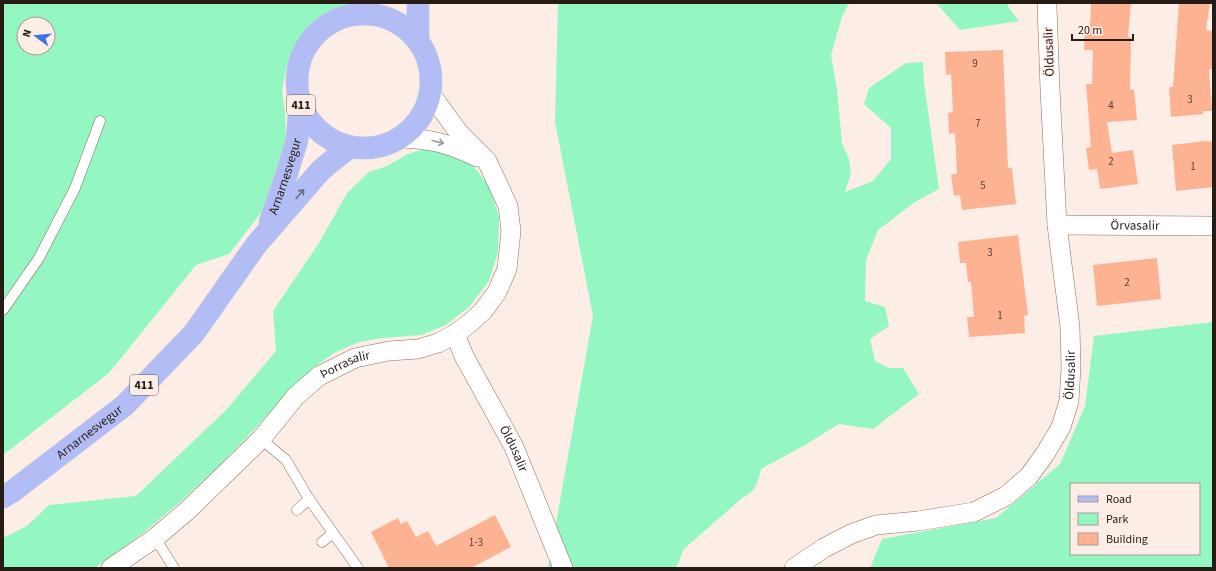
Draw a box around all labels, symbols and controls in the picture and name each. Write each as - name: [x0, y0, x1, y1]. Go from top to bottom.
- north arrow: [16, 16, 56, 56]
- scale bar: [1072, 16, 1133, 42]
- text: 20 m: [1078, 22, 1102, 39]
- street label: Öldusalir: [1039, 27, 1059, 77]
- text: N: [19, 28, 35, 39]
- house number: 9: [972, 56, 978, 71]
- house number: 3: [1187, 92, 1193, 107]
- road number: 411: [287, 95, 315, 115]
- house number: 4: [1108, 98, 1114, 113]
- house number: 7: [975, 116, 981, 131]
- street label: Arnarnesvegur: [264, 136, 306, 217]
- one-way arrow: [431, 139, 444, 146]
- house number: 2: [1108, 154, 1114, 169]
- house number: 1: [1190, 159, 1196, 174]
- house number: 5: [980, 178, 986, 193]
- one-way arrow: [295, 189, 304, 199]
- street label: Örvasalir: [1110, 216, 1160, 235]
- house number: 3: [987, 245, 993, 260]
- house number: 2: [1124, 275, 1130, 290]
- house number: 1: [997, 308, 1003, 323]
- street label: Þorrasalir: [317, 346, 372, 383]
- street label: Öldusalir: [1060, 350, 1080, 400]
- road number: 411: [130, 375, 158, 395]
- street label: Arnarnesvegur: [52, 401, 127, 464]
- street label: Öldusalir: [495, 422, 532, 475]
- legend: [1070, 483, 1200, 555]
- text: Road: [1106, 491, 1132, 508]
- text: Park: [1106, 511, 1128, 528]
- text: Building: [1106, 531, 1148, 548]
- house number: 1-3: [469, 535, 483, 550]

